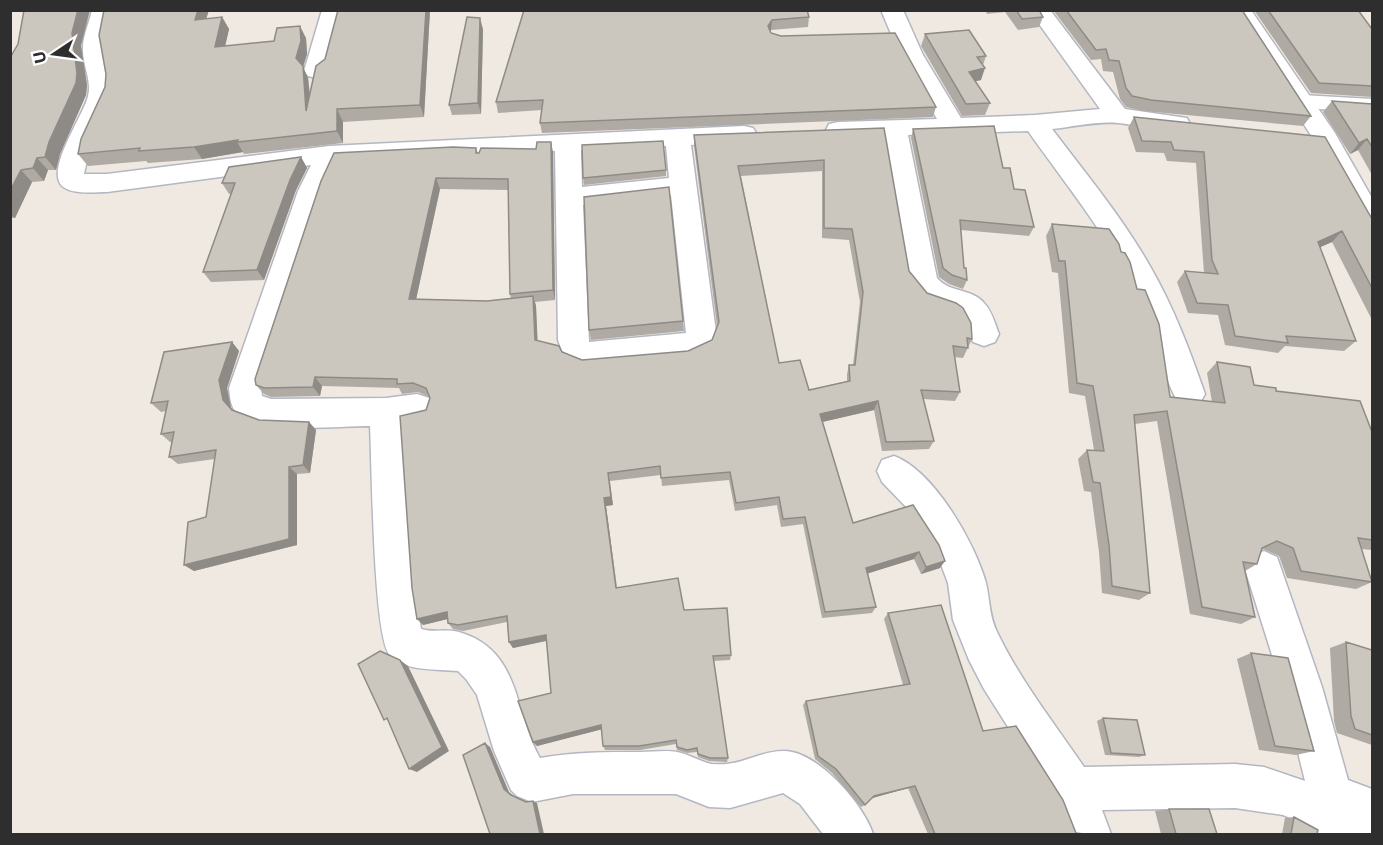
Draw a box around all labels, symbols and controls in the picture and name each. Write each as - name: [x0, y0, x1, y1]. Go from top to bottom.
- north arrow: [24, 24, 84, 84]
- text: U: [28, 50, 49, 65]

